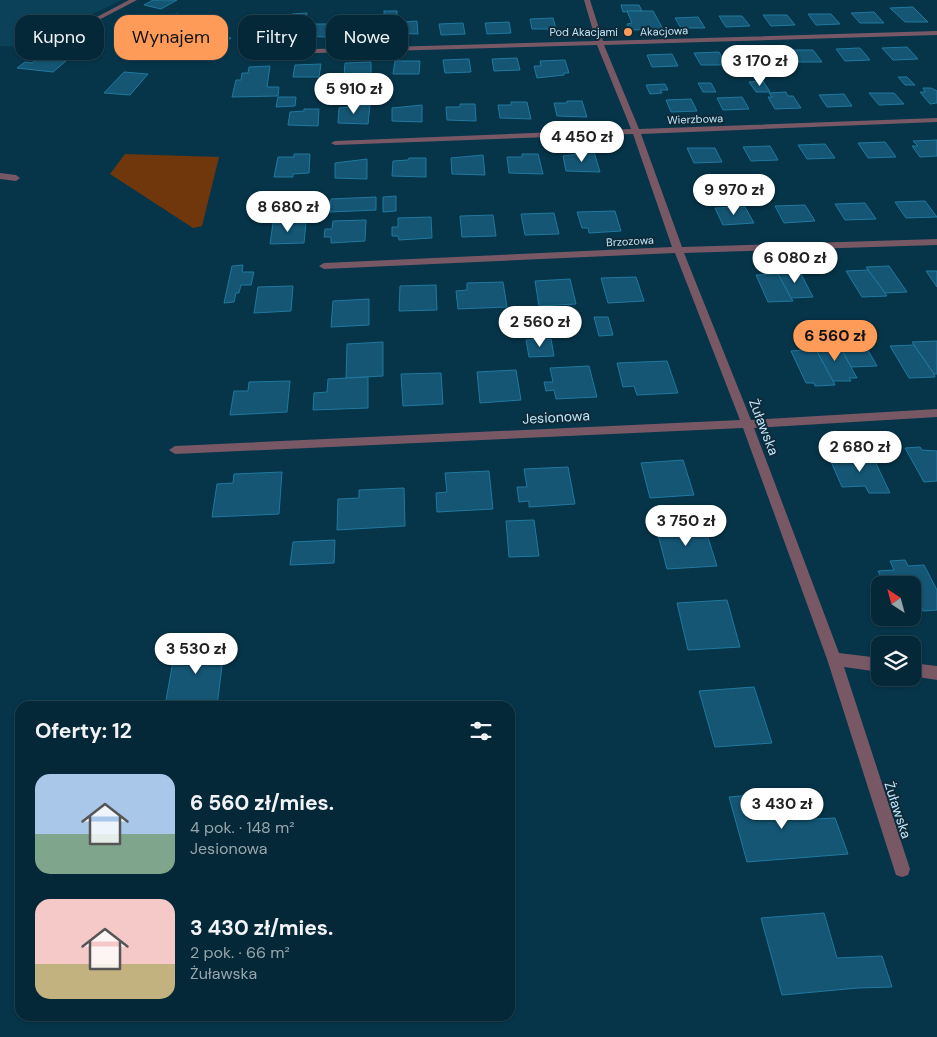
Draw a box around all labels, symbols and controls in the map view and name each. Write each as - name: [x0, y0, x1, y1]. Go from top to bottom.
- chip: Kupno: [15, 15, 104, 60]
- chip: Wynajem: [114, 15, 228, 60]
- chip: Filtry: [238, 15, 316, 60]
- chip: Nowe: [326, 15, 408, 60]
- street label: Akacjowa: [640, 23, 688, 39]
- place label: Pod Akacjami: [549, 25, 618, 39]
- marker: Pod Akacjami: [622, 26, 634, 38]
- pin: 3 170 zł: [708, 44, 812, 87]
- text: 3 170 zł: [732, 50, 788, 71]
- pin: 5 910 zł: [302, 72, 406, 115]
- text: 5 910 zł: [325, 78, 383, 99]
- street label: Wierzbowa: [667, 111, 723, 127]
- pin: 4 450 zł: [530, 120, 634, 163]
- text: 4 450 zł: [551, 126, 613, 147]
- pin: 9 970 zł: [682, 174, 786, 216]
- text: 9 970 zł: [704, 179, 764, 200]
- pin: 8 680 zł: [236, 190, 340, 233]
- text: 8 680 zł: [257, 196, 319, 217]
- street label: Brzozowa: [606, 233, 654, 249]
- pin: 6 080 zł: [743, 242, 847, 284]
- text: 6 080 zł: [764, 247, 826, 268]
- pin: 2 560 zł: [488, 306, 592, 348]
- text: 2 560 zł: [510, 311, 570, 332]
- pin: 6 560 zł: [783, 320, 887, 362]
- text: 6 560 zł: [804, 325, 866, 346]
- street label: Żuławska: [745, 396, 783, 458]
- street label: Jesionowa: [522, 406, 590, 428]
- pin: 2 680 zł: [808, 430, 912, 473]
- text: 2 680 zł: [830, 436, 890, 457]
- pin: 3 750 zł: [634, 504, 738, 547]
- text: 3 750 zł: [656, 510, 716, 531]
- north arrow: [871, 576, 921, 626]
- map controls: [871, 576, 921, 686]
- pin: 3 530 zł: [144, 632, 248, 675]
- button: layers: [871, 636, 921, 686]
- text: 3 530 zł: [166, 638, 226, 659]
- text: Oferty: 12: [35, 717, 132, 745]
- icon: filters: [467, 717, 495, 745]
- street label: Żuławska: [880, 779, 916, 841]
- pin: 3 430 zł: [730, 788, 834, 830]
- text: 6 560 zł/mies.: [190, 789, 334, 817]
- text: 3 430 zł: [751, 793, 813, 814]
- icon: home: [75, 794, 135, 854]
- text: 4 pok. · 148 m²: [190, 817, 295, 838]
- text: Jesionowa: [190, 838, 267, 859]
- text: 3 430 zł/mies.: [190, 914, 333, 942]
- icon: home: [75, 919, 135, 979]
- text: 2 pok. · 66 m²: [190, 942, 290, 963]
- text: Żuławska: [190, 963, 257, 984]

